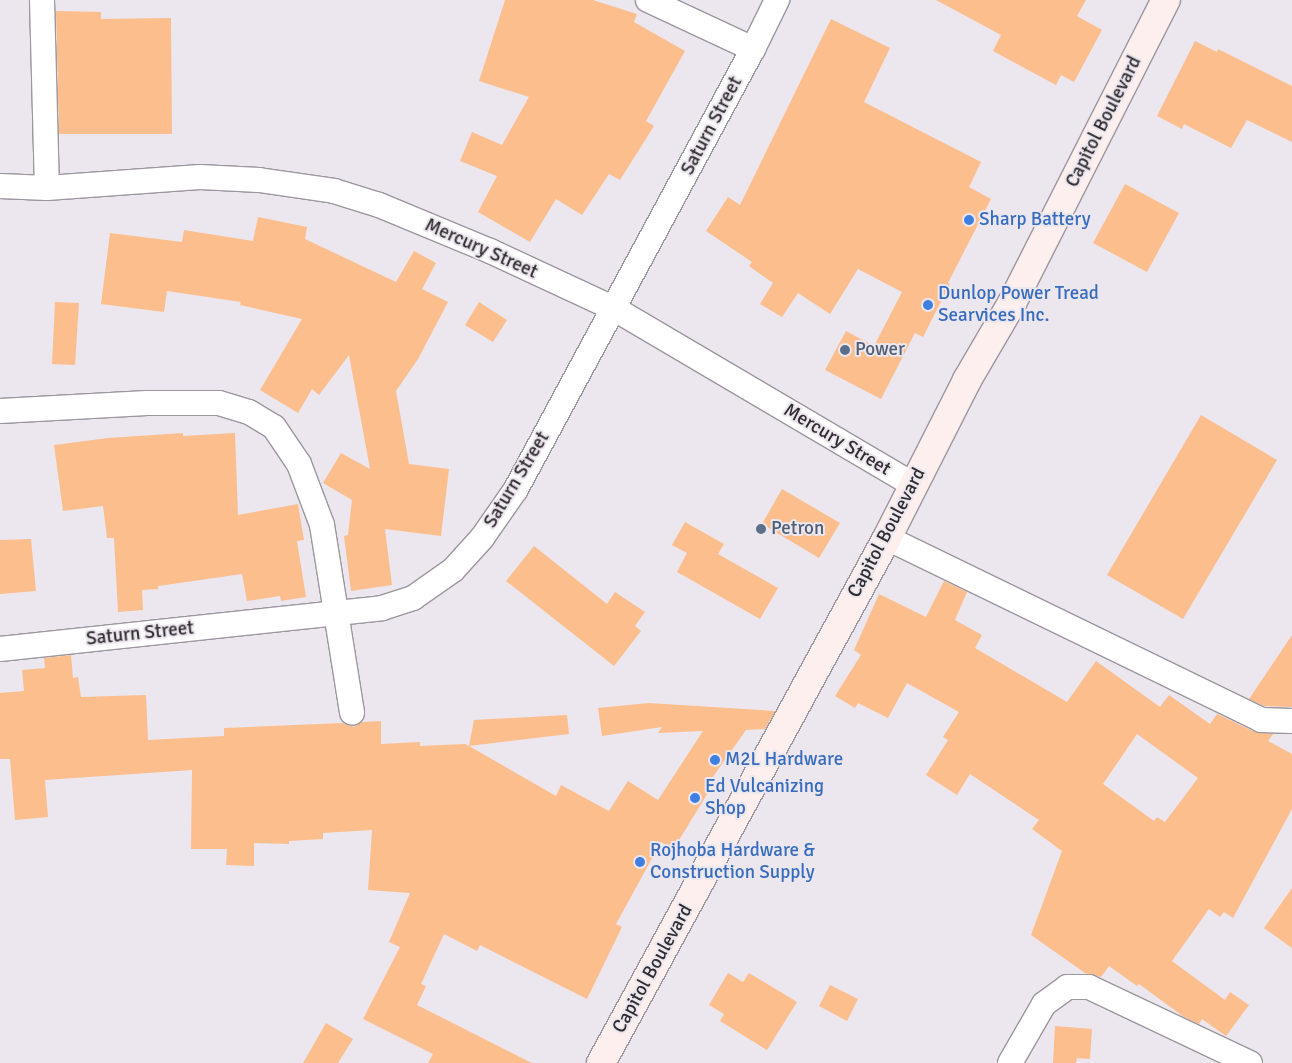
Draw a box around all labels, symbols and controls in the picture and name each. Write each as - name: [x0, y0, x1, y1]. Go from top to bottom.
- street label: Capitol Boulevard: [1061, 53, 1147, 191]
- street label: Saturn Street: [677, 73, 747, 179]
- place label: Sharp Battery: [979, 209, 1091, 231]
- street label: Mercury Street: [421, 214, 541, 284]
- marker: Sharp Battery: [963, 214, 975, 226]
- place label: Dunlop Power Tread Searvices Inc.: [938, 283, 1099, 327]
- marker: Dunlop Power Tread Searvices Inc.: [922, 299, 934, 311]
- place label: Power: [855, 339, 905, 361]
- marker: Power: [839, 344, 851, 356]
- street label: Mercury Street: [779, 399, 895, 481]
- street label: Saturn Street: [479, 428, 555, 532]
- street label: Capitol Boulevard: [843, 464, 931, 602]
- place label: Petron: [771, 518, 824, 540]
- marker: Petron: [755, 523, 767, 535]
- street label: Saturn Street: [85, 617, 195, 651]
- place label: M2L Hardware: [725, 749, 843, 771]
- marker: M2L Hardware: [709, 754, 721, 766]
- place label: Ed Vulcanizing Shop: [705, 776, 824, 820]
- marker: Ed Vulcanizing Shop: [689, 792, 701, 804]
- place label: Rojhoba Hardware & Construction Supply: [650, 840, 815, 884]
- marker: Rojhoba Hardware & Construction Supply: [634, 856, 646, 868]
- street label: Capitol Boulevard: [608, 901, 698, 1037]

